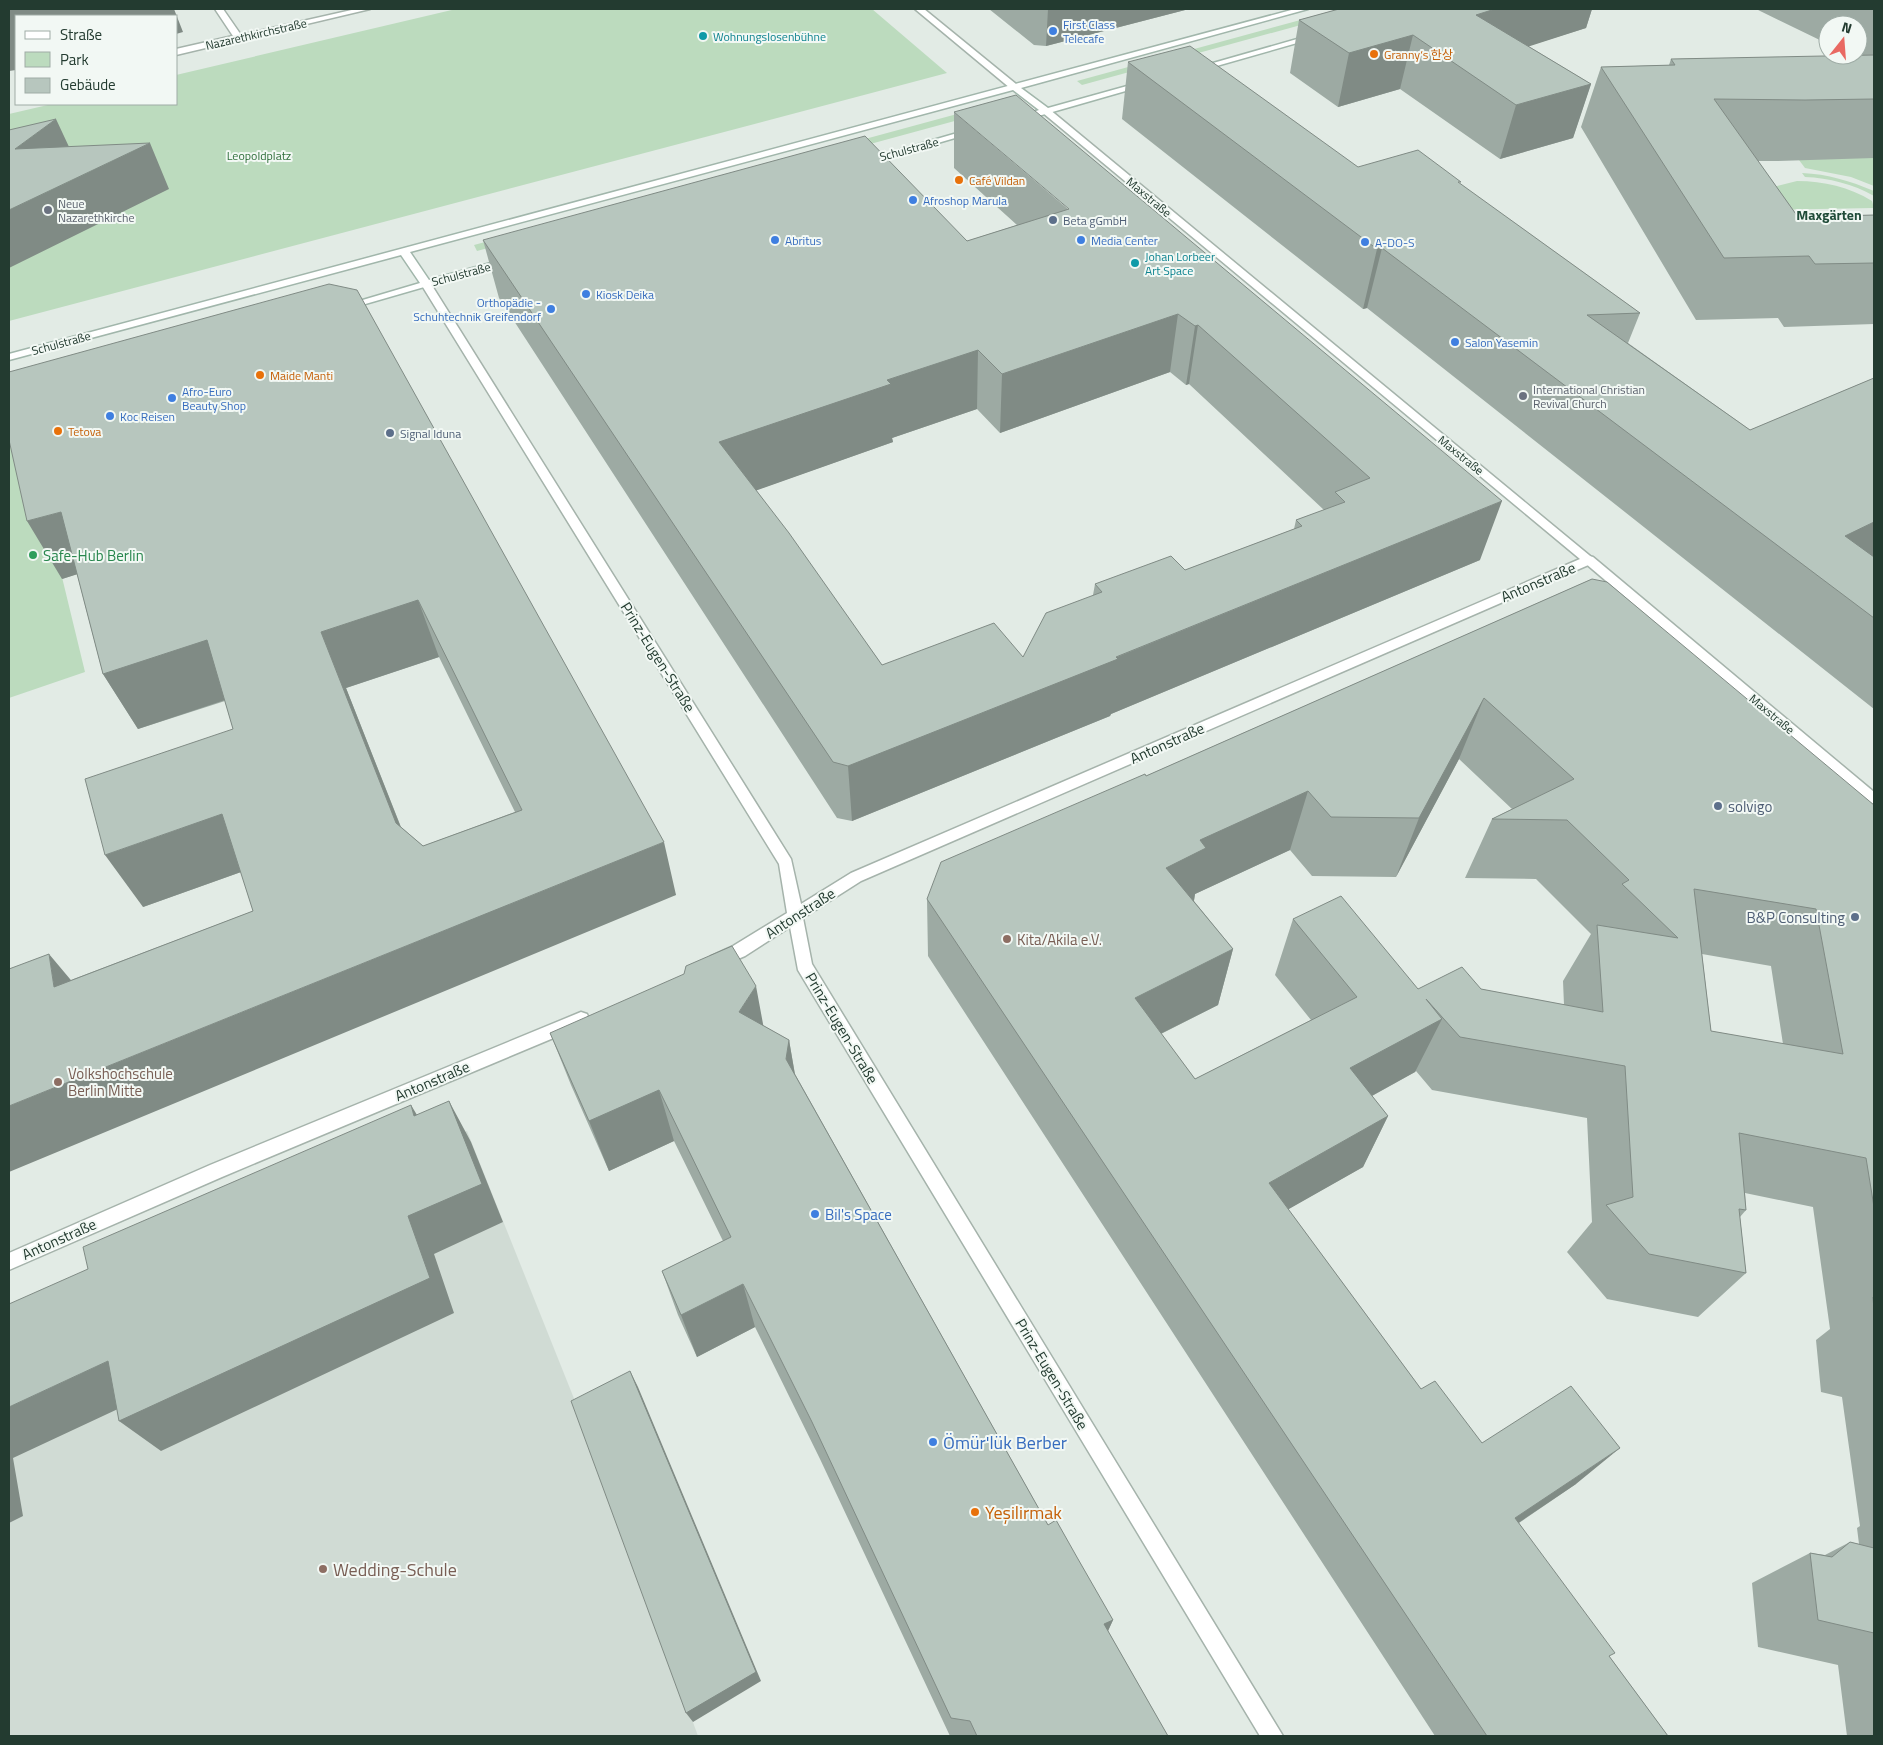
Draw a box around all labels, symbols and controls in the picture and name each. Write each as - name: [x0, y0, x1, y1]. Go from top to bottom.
- street label: Nazarethkirchstraße: [204, 13, 308, 55]
- legend: [15, 15, 178, 105]
- place label: First Class Telecafe: [1063, 15, 1115, 48]
- north arrow: [1818, 15, 1868, 65]
- text: N: [1839, 16, 1855, 39]
- text: Straße: [60, 23, 102, 46]
- marker: First Class Telecafe: [1047, 25, 1059, 37]
- place label: Wohnungslosenbühne: [713, 27, 826, 46]
- marker: Wohnungslosenbühne: [697, 30, 709, 42]
- place label: Granny‘s 한상: [1384, 45, 1453, 64]
- text: Park: [60, 48, 89, 71]
- marker: Granny‘s 한상: [1368, 48, 1380, 60]
- text: Gebäude: [60, 73, 116, 96]
- street label: Schulstraße: [877, 132, 941, 166]
- park label: Leopoldplatz: [227, 146, 291, 165]
- place label: Café Vildan: [969, 171, 1025, 190]
- street label: Maxstraße: [1122, 172, 1176, 222]
- marker: Café Vildan: [953, 174, 965, 186]
- place label: Afroshop Marula: [923, 191, 1007, 210]
- place label: Neue Nazarethkirche: [58, 194, 134, 227]
- marker: Afroshop Marula: [907, 194, 919, 206]
- marker: Neue Nazarethkirche: [42, 204, 54, 216]
- district label: Maxgärten: [1796, 204, 1862, 225]
- place label: Beta gGmbH: [1063, 211, 1127, 230]
- marker: Beta gGmbH: [1047, 214, 1059, 226]
- place label: Abritus: [785, 231, 822, 250]
- place label: Media Center: [1091, 231, 1158, 250]
- place label: A-DO-S: [1375, 233, 1414, 252]
- marker: Abritus: [769, 234, 781, 246]
- marker: Media Center: [1075, 234, 1087, 246]
- marker: A-DO-S: [1359, 236, 1371, 248]
- place label: Johan Lorbeer Art Space: [1145, 247, 1215, 280]
- street label: Schulstraße: [429, 257, 493, 291]
- marker: Johan Lorbeer Art Space: [1129, 257, 1141, 269]
- place label: Kiosk Deika: [596, 285, 654, 304]
- marker: Kiosk Deika: [580, 288, 592, 300]
- place label: Orthopädie - Schuhtechnik Greifendorf: [413, 293, 541, 326]
- marker: Orthopädie - Schuhtechnik Greifendorf: [545, 303, 557, 315]
- street label: Schulstraße: [29, 326, 93, 360]
- place label: Salon Yasemin: [1465, 333, 1538, 352]
- marker: Salon Yasemin: [1449, 336, 1461, 348]
- place label: Maide Manti: [270, 366, 333, 385]
- marker: Maide Manti: [254, 369, 266, 381]
- place label: International Christian Revival Church: [1533, 380, 1645, 413]
- place label: Afro-Euro Beauty Shop: [182, 382, 246, 415]
- marker: International Christian Revival Church: [1517, 390, 1529, 402]
- marker: Afro-Euro Beauty Shop: [166, 392, 178, 404]
- place label: Koc Reisen: [120, 407, 175, 426]
- marker: Koc Reisen: [104, 410, 116, 422]
- place label: Tetova: [68, 422, 101, 441]
- place label: Signal Iduna: [400, 424, 461, 443]
- marker: Tetova: [52, 425, 64, 437]
- marker: Signal Iduna: [384, 427, 396, 439]
- street label: Maxstraße: [1434, 430, 1488, 480]
- place label: Safe-Hub Berlin: [43, 544, 144, 567]
- marker: Safe-Hub Berlin: [27, 549, 39, 561]
- street label: Antonstraße: [1497, 556, 1579, 608]
- street label: Prinz-Eugen-Straße: [615, 597, 701, 717]
- street label: Maxstraße: [1745, 689, 1799, 739]
- street label: Antonstraße: [1126, 716, 1208, 770]
- place label: solvigo: [1728, 795, 1773, 818]
- marker: solvigo: [1712, 800, 1724, 812]
- street label: Antonstraße: [760, 882, 840, 944]
- place label: B&P Consulting: [1747, 906, 1845, 929]
- marker: B&P Consulting: [1849, 911, 1861, 923]
- place label: Kita/Akila e.V.: [1017, 928, 1102, 951]
- marker: Kita/Akila e.V.: [1001, 933, 1013, 945]
- street label: Prinz-Eugen-Straße: [800, 968, 884, 1088]
- street label: Antonstraße: [391, 1055, 473, 1107]
- place label: Volkshochschule Berlin Mitte: [68, 1062, 173, 1102]
- marker: Volkshochschule Berlin Mitte: [52, 1076, 64, 1088]
- place label: Bil's Space: [825, 1203, 892, 1226]
- marker: Bil's Space: [809, 1208, 821, 1220]
- street label: Antonstraße: [18, 1212, 100, 1266]
- street label: Prinz-Eugen-Straße: [1010, 1314, 1094, 1434]
- place label: Ömür'lük Berber: [943, 1429, 1067, 1456]
- marker: Ömür'lük Berber: [927, 1436, 939, 1448]
- place label: Yeşilirmak: [985, 1499, 1062, 1526]
- marker: Yeşilirmak: [969, 1506, 981, 1518]
- place label: Wedding-Schule: [333, 1556, 457, 1583]
- marker: Wedding-Schule: [317, 1563, 329, 1575]

